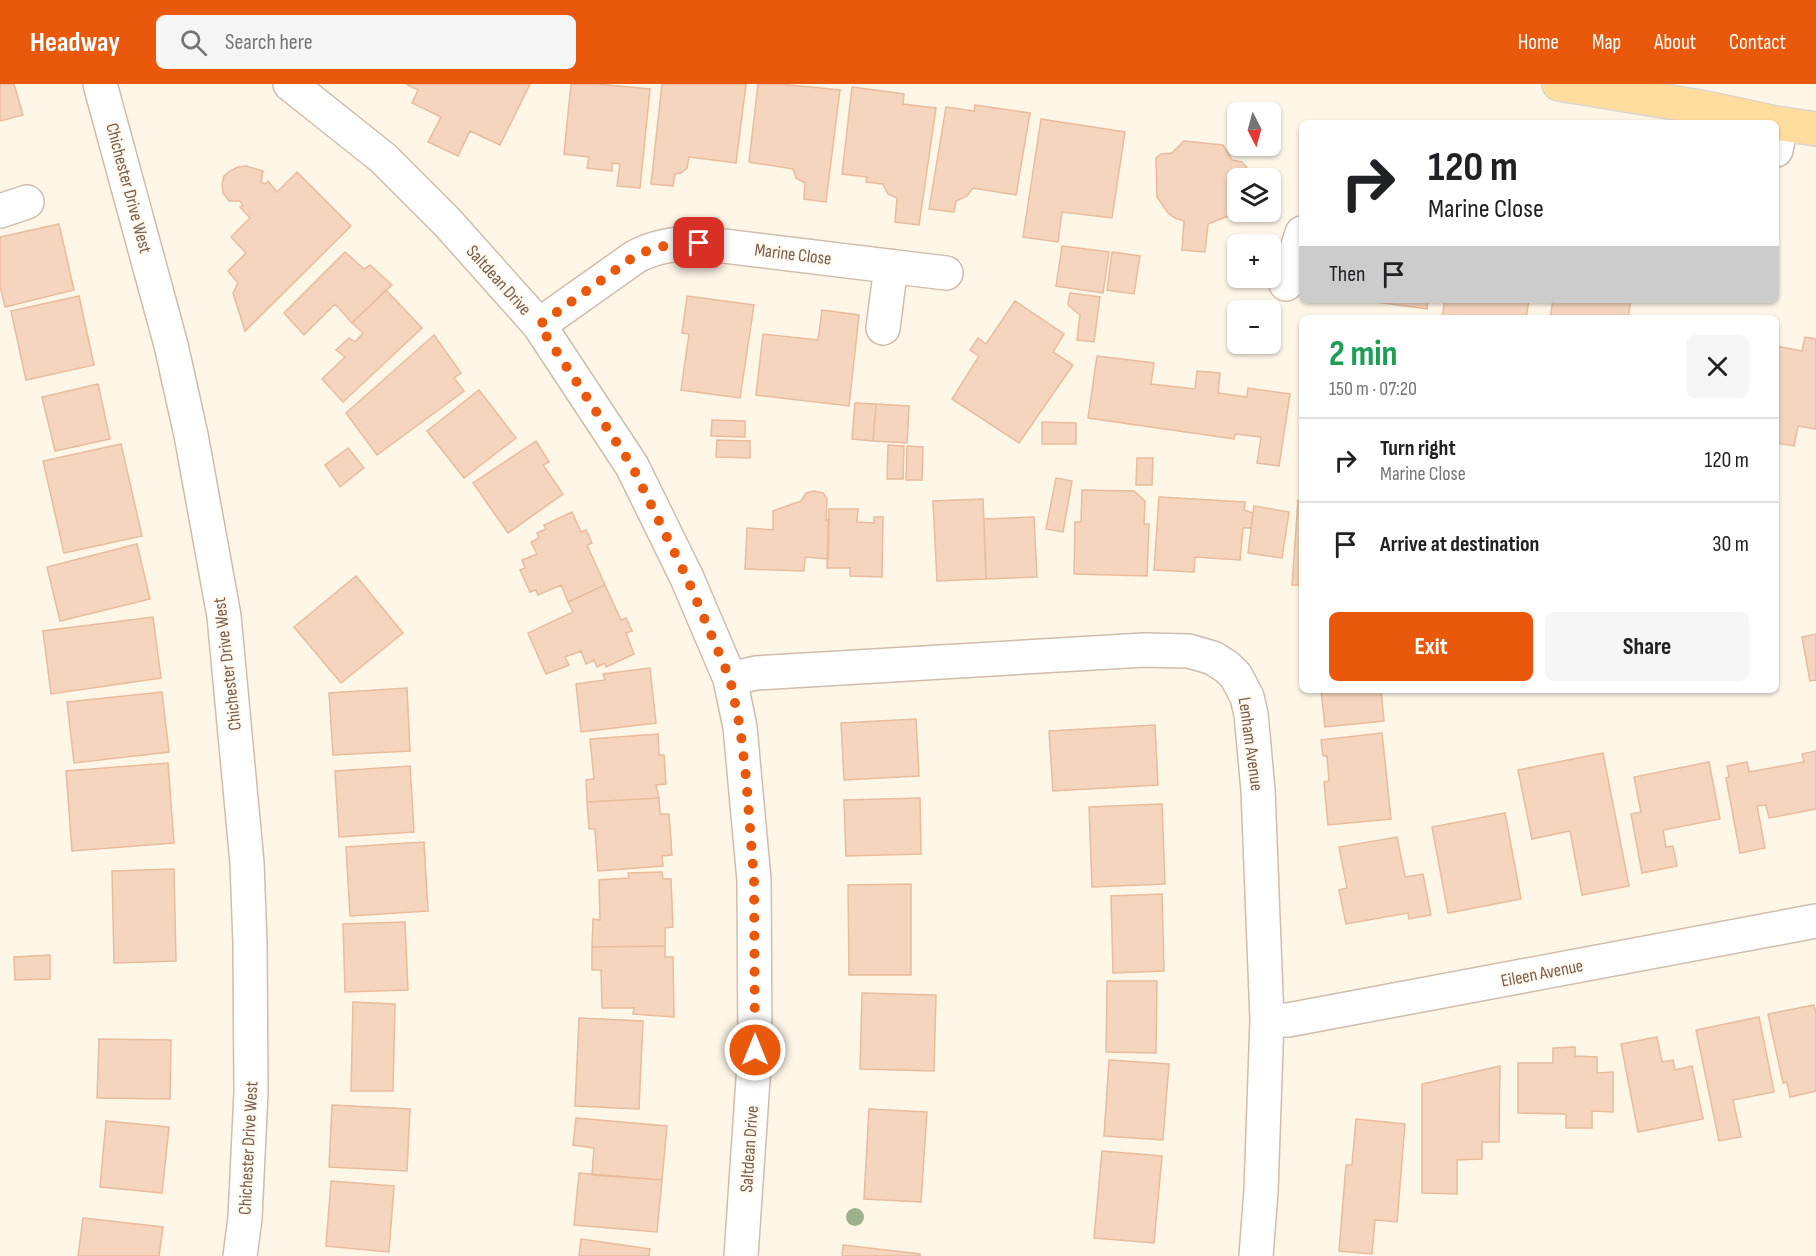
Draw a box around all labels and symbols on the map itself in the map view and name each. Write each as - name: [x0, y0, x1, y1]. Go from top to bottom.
- north arrow: [1227, 102, 1281, 156]
- street label: Chichester Drive West: [101, 121, 156, 256]
- pin: [673, 217, 724, 268]
- street label: Marine Close: [753, 239, 833, 270]
- street label: Saltdean Drive: [462, 241, 536, 320]
- street label: Chichester Drive West: [209, 596, 246, 732]
- street label: Lenham Avenue: [1234, 696, 1267, 792]
- street label: Eileen Avenue: [1499, 955, 1585, 992]
- position arrow: [723, 1018, 787, 1082]
- street label: Chichester Drive West: [235, 1080, 263, 1215]
- street label: Saltdean Drive: [736, 1105, 763, 1193]

